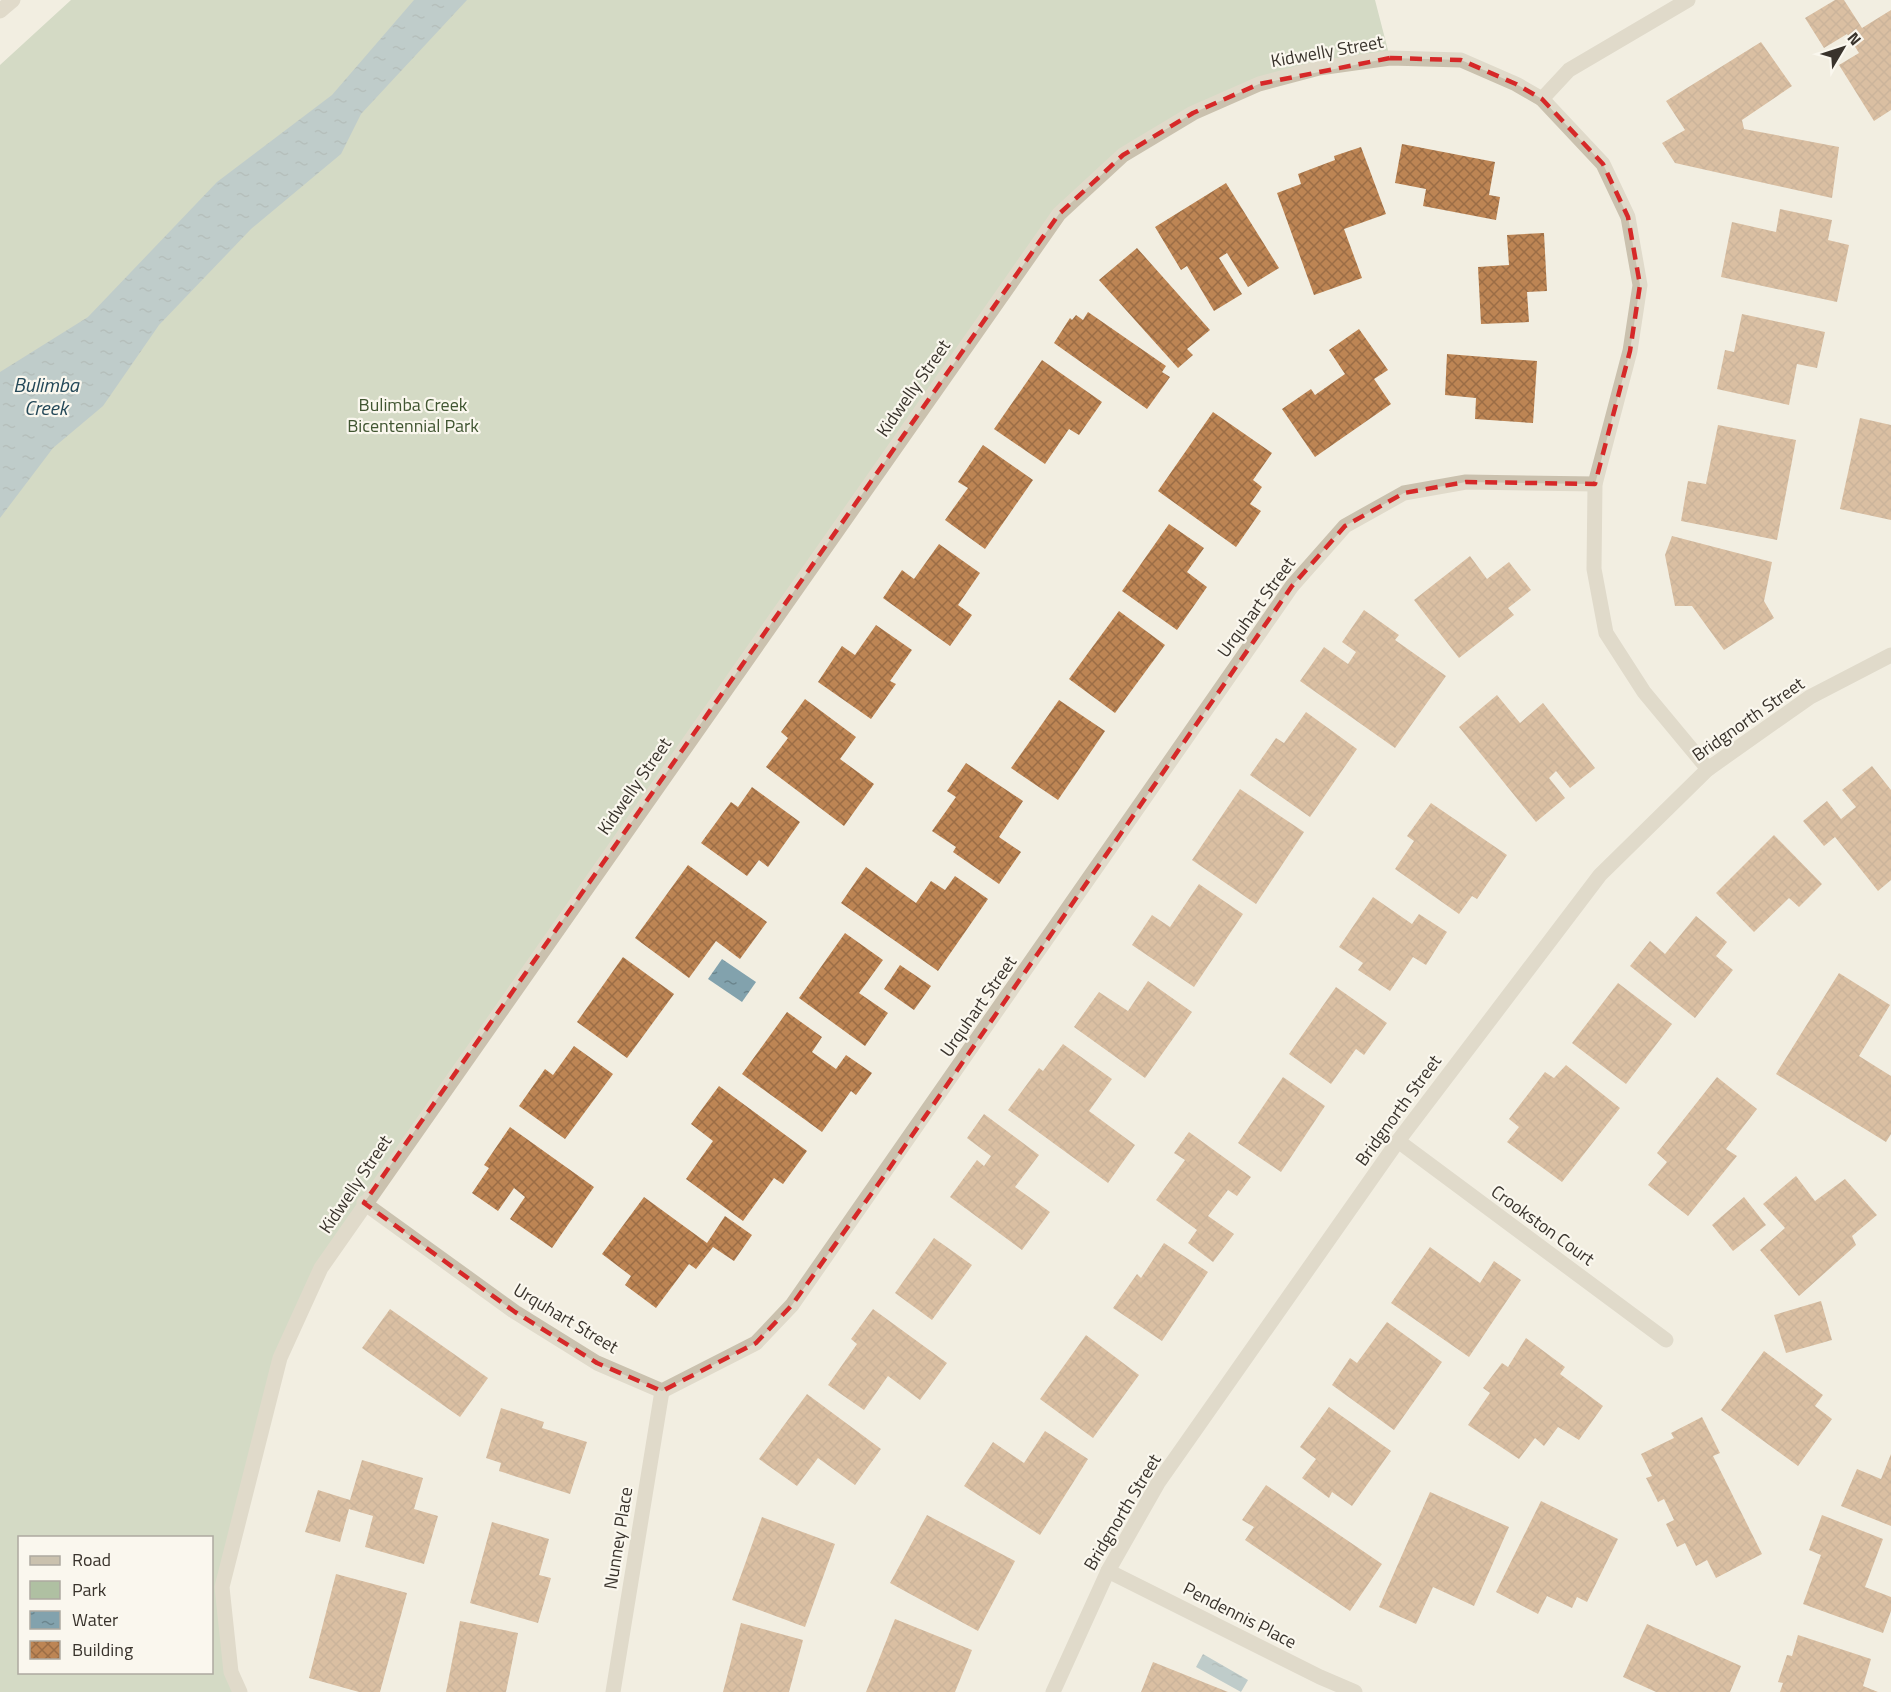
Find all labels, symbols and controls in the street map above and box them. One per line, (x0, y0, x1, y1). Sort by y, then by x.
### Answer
north arrow (1813, 18, 1873, 78)
text: N (1842, 27, 1867, 50)
street label: Kidwelly Street (1269, 28, 1386, 74)
street label: Kidwelly Street (869, 333, 957, 442)
water label: Bulimba Creek (13, 369, 80, 423)
park label: Bulimba Creek Bicentennial Park (347, 391, 479, 439)
street label: Urquhart Street (1210, 551, 1302, 663)
street label: Bridgnorth Street (1686, 670, 1810, 768)
street label: Kidwelly Street (590, 731, 678, 840)
street label: Urquhart Street (933, 949, 1023, 1062)
street label: Bridgnorth Street (1348, 1048, 1448, 1171)
street label: Kidwelly Street (312, 1129, 398, 1239)
street label: Crookston Court (1486, 1178, 1601, 1272)
street label: Urquhart Street (508, 1276, 624, 1360)
street label: Bridgnorth Street (1076, 1448, 1168, 1575)
street label: Nunney Place (597, 1485, 639, 1591)
legend (18, 1536, 213, 1674)
text: Road (72, 1546, 111, 1573)
street label: Pendennis Place (1179, 1575, 1301, 1655)
text: Park (72, 1576, 107, 1603)
text: Water (72, 1606, 118, 1633)
text: Building (72, 1636, 133, 1663)

